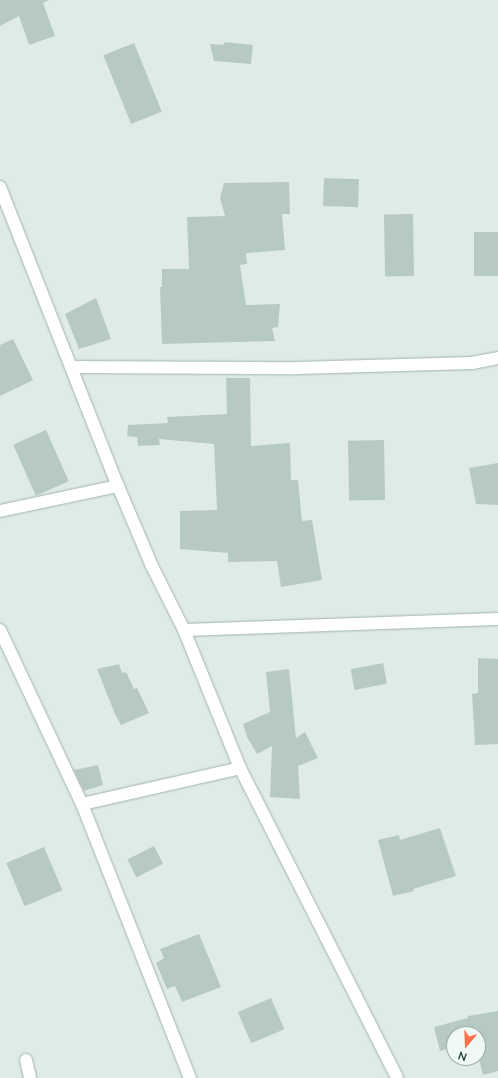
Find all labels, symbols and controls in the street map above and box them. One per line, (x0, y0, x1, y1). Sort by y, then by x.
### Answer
north arrow (446, 1026, 486, 1066)
text: N (456, 1049, 468, 1064)

